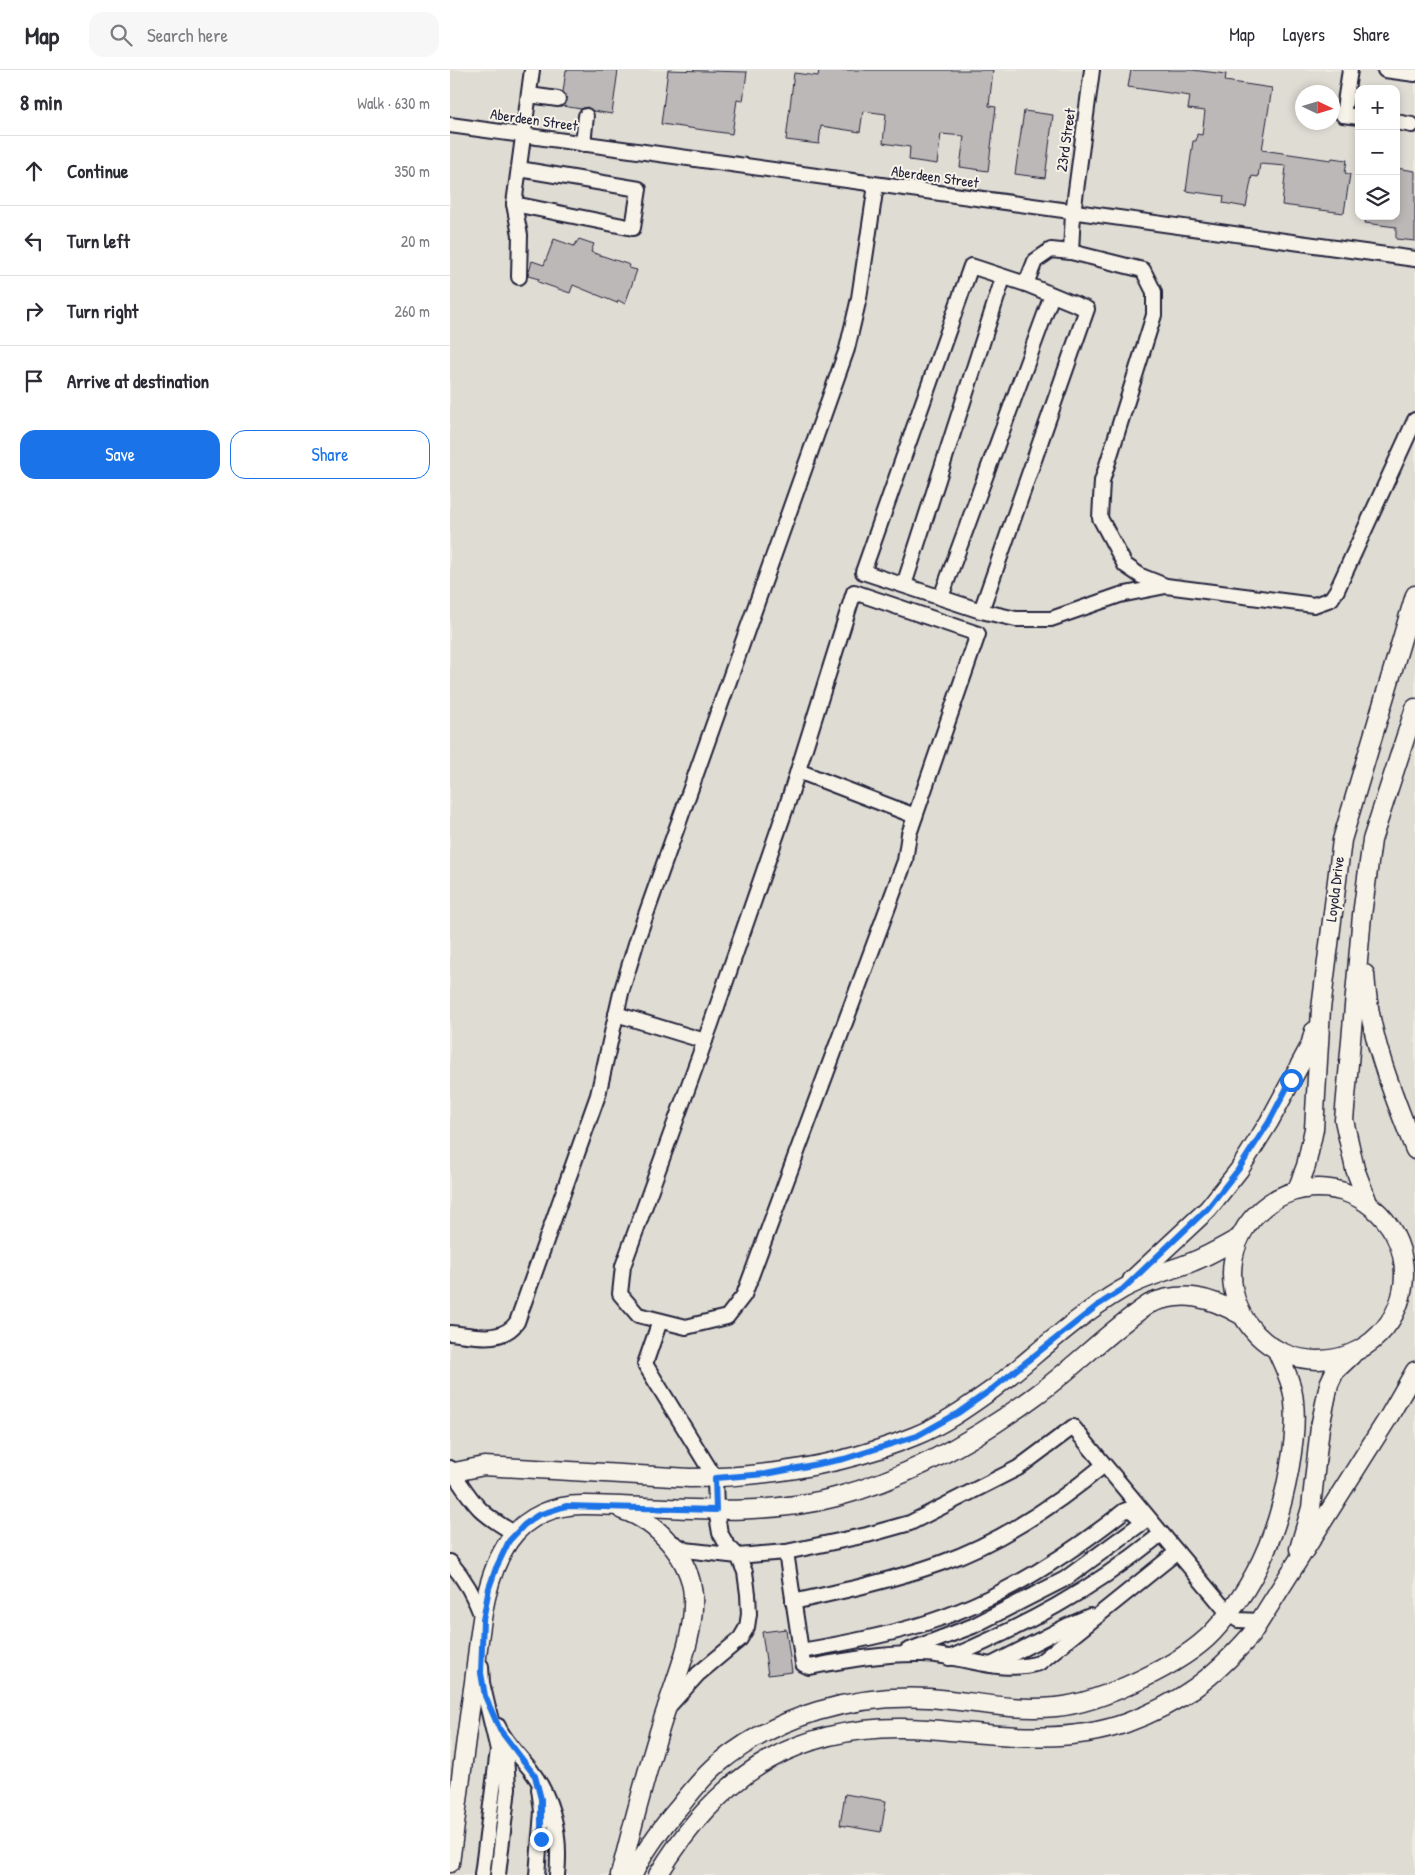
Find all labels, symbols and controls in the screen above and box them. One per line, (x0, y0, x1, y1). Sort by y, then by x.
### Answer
search box (89, 12, 439, 57)
text: Map (25, 19, 59, 51)
icon: search (107, 21, 135, 49)
text: Search here (147, 22, 228, 48)
text: Map (1229, 22, 1255, 47)
text: Layers (1283, 22, 1325, 47)
text: Share (1353, 22, 1390, 47)
north arrow (1295, 85, 1340, 130)
map controls (1355, 85, 1400, 220)
button: + (1355, 85, 1400, 130)
text: 8 min (20, 88, 62, 117)
text: Walk · 630 m (357, 92, 430, 114)
street label: Aberdeen Street (489, 103, 580, 136)
street label: 23rd Street (1051, 106, 1080, 173)
button: − (1355, 130, 1400, 175)
icon: ahead (20, 157, 48, 185)
text: Continue (67, 158, 128, 184)
text: 350 m (394, 160, 430, 182)
street label: Aberdeen Street (890, 160, 981, 193)
button: layers (1355, 175, 1400, 220)
icon: left (20, 227, 48, 255)
text: Turn left (67, 228, 130, 254)
text: 20 m (401, 230, 430, 252)
icon: right (20, 297, 48, 325)
text: Turn right (67, 298, 138, 324)
text: 260 m (394, 300, 430, 322)
icon: arrive (20, 367, 48, 395)
text: Arrive at destination (67, 368, 209, 394)
button: Save (20, 430, 220, 479)
button: Share (230, 430, 430, 479)
street label: Loyola Drive (1320, 855, 1349, 923)
route start (1280, 1069, 1303, 1092)
route end (530, 1828, 553, 1851)

